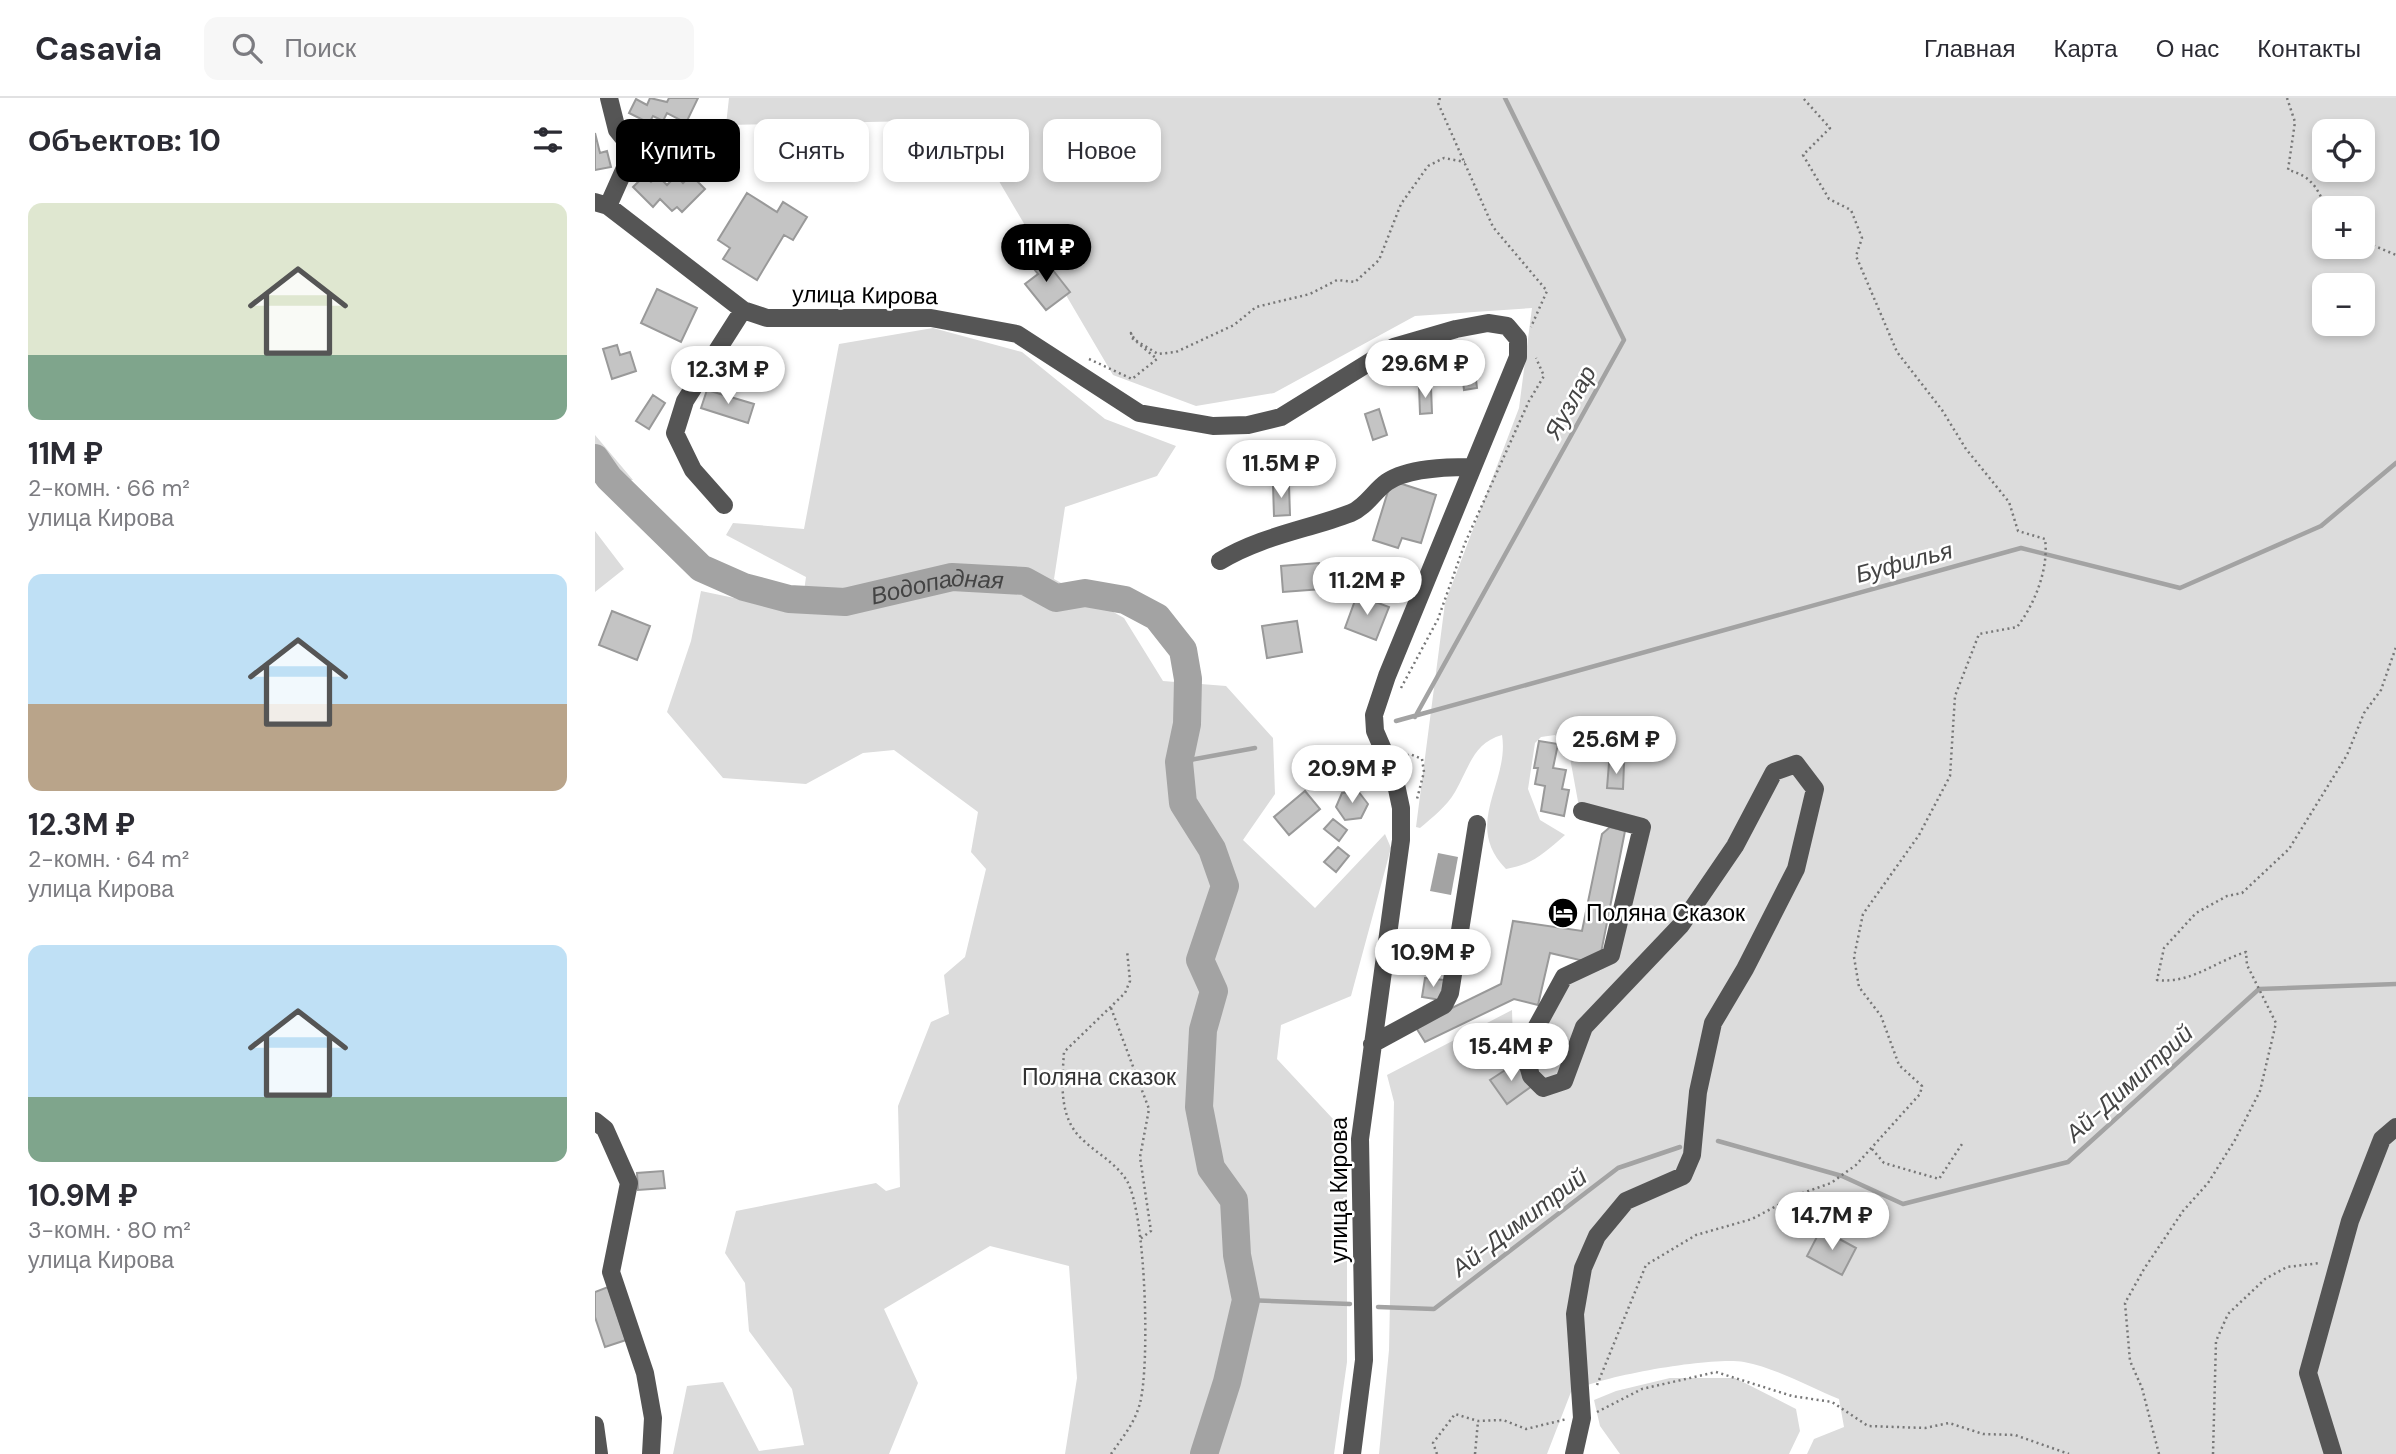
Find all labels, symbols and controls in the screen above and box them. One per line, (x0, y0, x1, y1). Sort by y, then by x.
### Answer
search box (204, 17, 694, 80)
text: Casavia (35, 27, 162, 70)
icon: search (228, 29, 266, 67)
text: Поиск (284, 31, 356, 65)
text: Главная (1924, 33, 2015, 64)
text: Карта (2053, 33, 2118, 64)
text: О нас (2156, 33, 2219, 64)
text: Контакты (2257, 33, 2361, 64)
chip: Купить (616, 119, 740, 182)
chip: Снять (754, 119, 869, 182)
chip: Фильтры (883, 119, 1029, 182)
chip: Новое (1043, 119, 1161, 182)
map controls (2312, 119, 2375, 336)
button: locate (2312, 119, 2375, 182)
text: Объектов: 10 (28, 121, 221, 160)
icon: filters (529, 121, 567, 159)
button: + (2312, 196, 2375, 259)
pin: 11M ₽ (997, 225, 1095, 284)
text: 11M ₽ (1017, 232, 1075, 262)
icon: home (235, 248, 361, 374)
button: − (2312, 273, 2375, 336)
street label: улица Кирова (792, 279, 938, 311)
pin: 29.6M ₽ (1360, 341, 1490, 400)
pin: 12.3M ₽ (663, 346, 793, 406)
text: 29.6M ₽ (1381, 348, 1469, 378)
text: 12.3M ₽ (687, 354, 769, 384)
water label: Яузлар (1536, 360, 1603, 446)
text: 11M ₽ (28, 434, 103, 473)
pin: 11.5M ₽ (1216, 440, 1346, 500)
text: 11.5M ₽ (1242, 448, 1320, 478)
text: 2-комн. · 66 m² (28, 473, 190, 503)
text: улица Кирова (28, 503, 174, 533)
water label: Буфилья (1852, 534, 1956, 590)
pin: 11.2M ₽ (1302, 558, 1432, 617)
water label: Водопадная (867, 561, 1005, 611)
text: 11.2M ₽ (1329, 565, 1405, 595)
icon: home (235, 619, 361, 745)
pin: 25.6M ₽ (1551, 716, 1681, 776)
text: 25.6M ₽ (1572, 724, 1660, 754)
pin: 20.9M ₽ (1287, 746, 1417, 805)
text: 20.9M ₽ (1308, 753, 1396, 783)
text: 12.3M ₽ (28, 805, 135, 844)
text: 2-комн. · 64 m² (28, 844, 189, 874)
text: улица Кирова (28, 874, 174, 904)
hotel icon: Поляна Сказок (1546, 896, 1580, 930)
place label: Поляна Сказок (1586, 898, 1746, 928)
pin: 10.9M ₽ (1368, 930, 1498, 989)
text: 10.9M ₽ (1391, 937, 1475, 967)
icon: home (235, 990, 361, 1116)
water label: Ай-Димитрий (2057, 1017, 2199, 1150)
pin: 15.4M ₽ (1446, 1024, 1576, 1083)
text: 15.4M ₽ (1469, 1031, 1553, 1061)
park label: Поляна сказок (1022, 1062, 1177, 1092)
street label: улица Кирова (1324, 1117, 1354, 1263)
water label: Ай-Димитрий (1444, 1161, 1593, 1284)
text: 10.9M ₽ (28, 1176, 138, 1215)
pin: 14.7M ₽ (1767, 1192, 1897, 1252)
text: 14.7M ₽ (1791, 1200, 1873, 1230)
text: 3-комн. · 80 m² (28, 1215, 191, 1245)
text: улица Кирова (28, 1245, 174, 1275)

